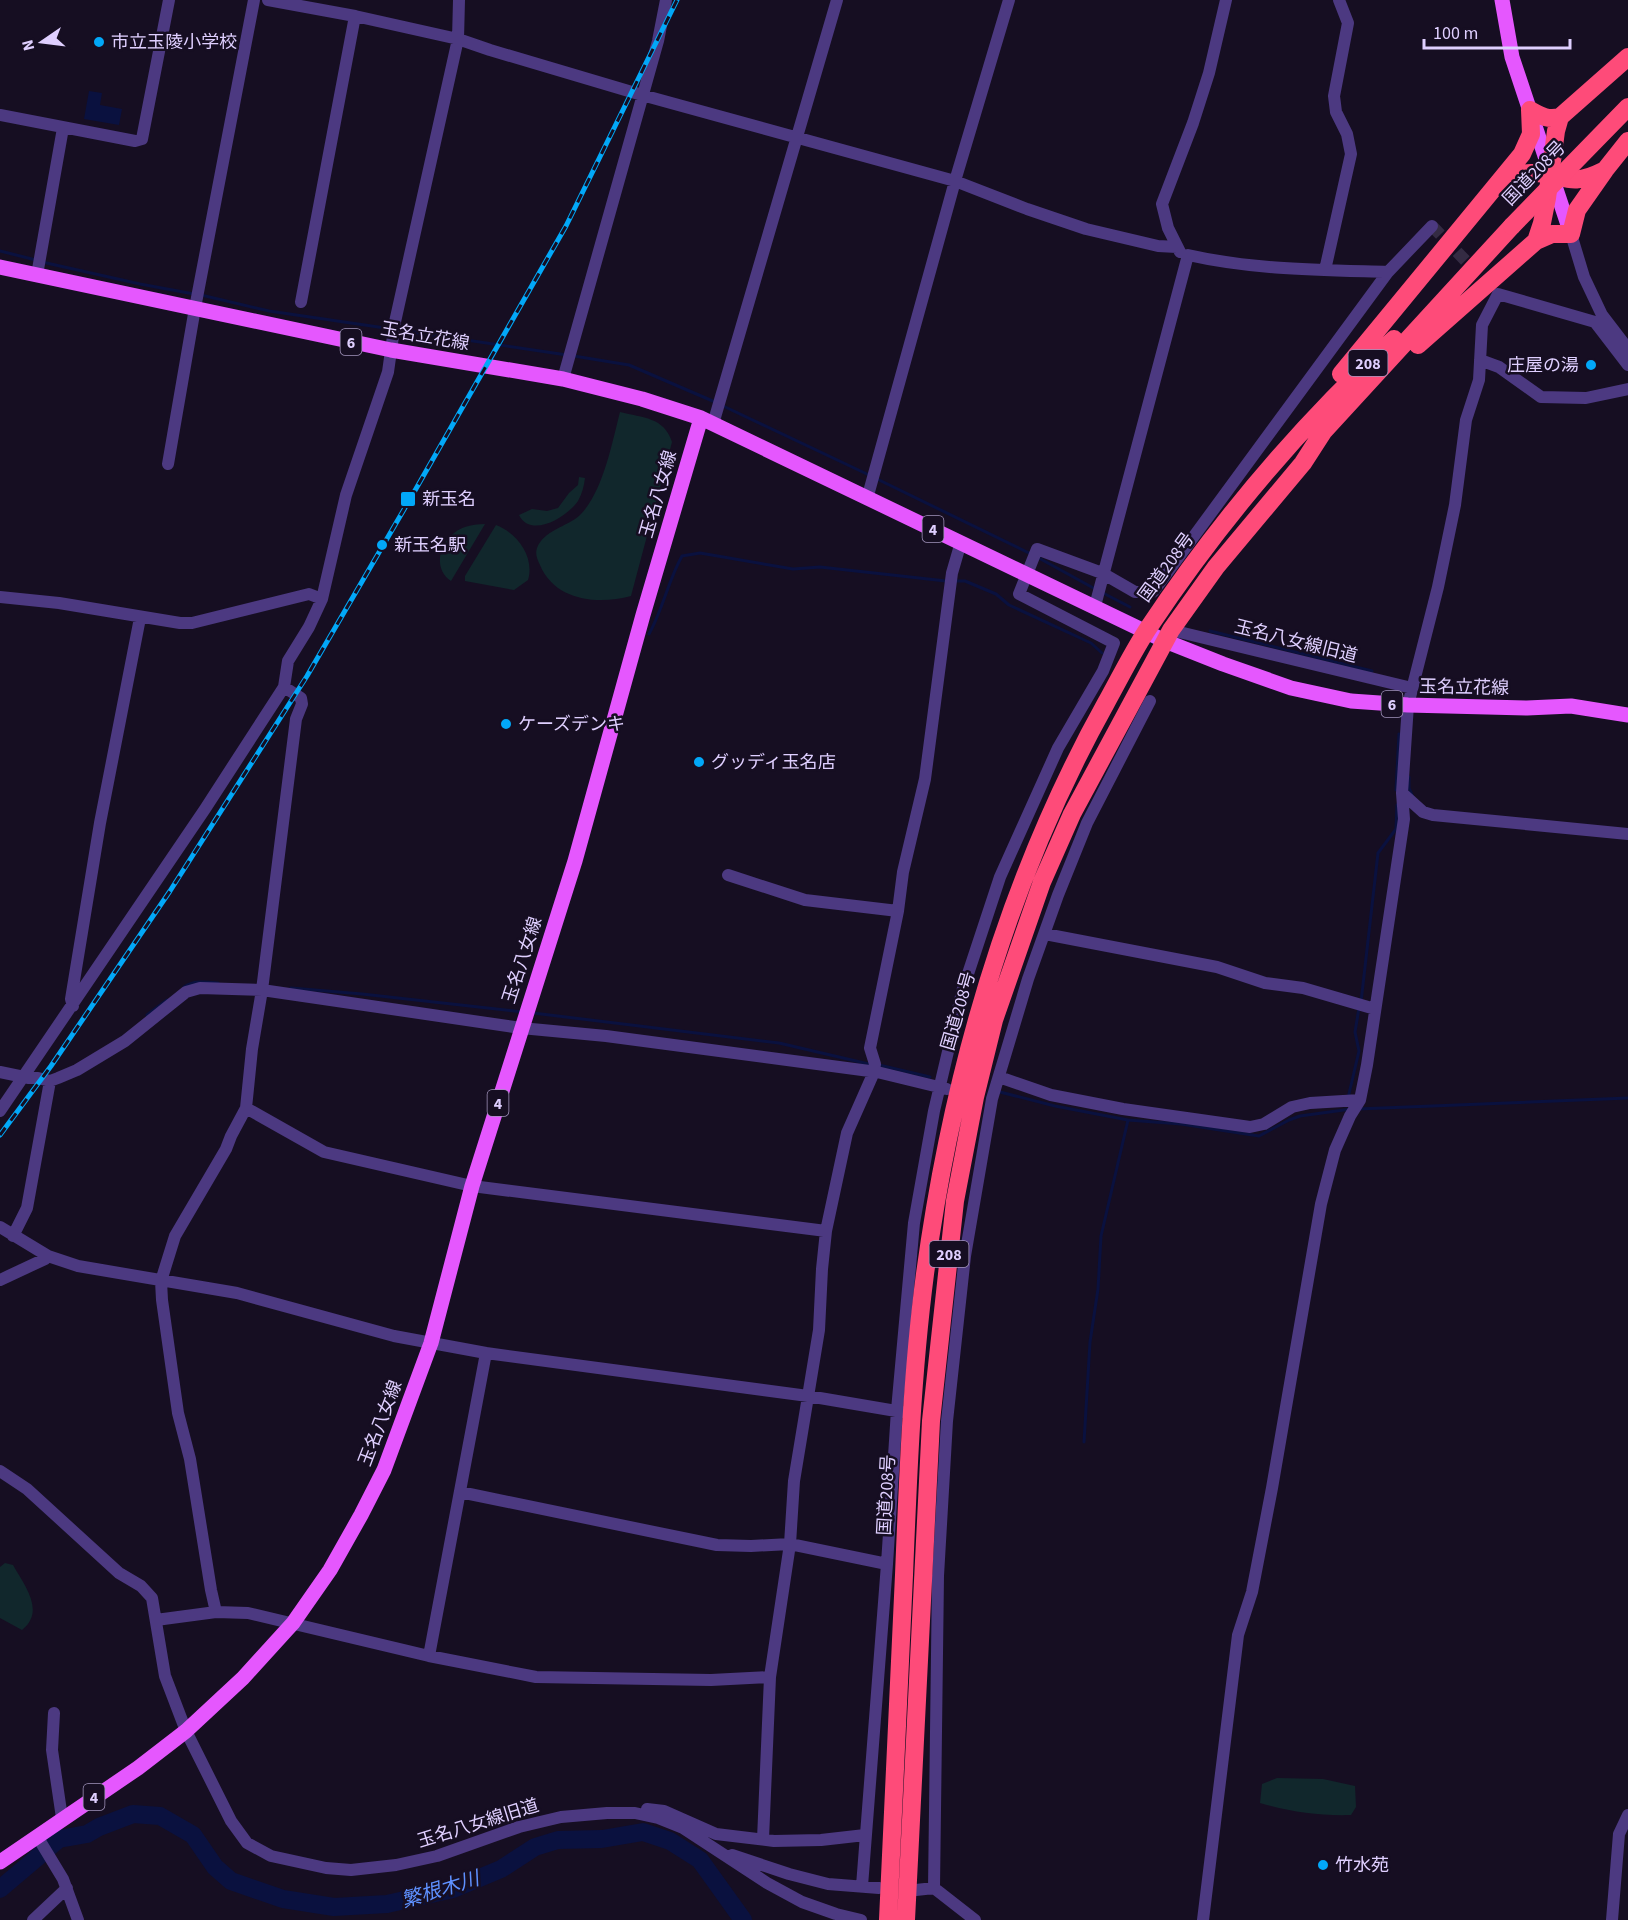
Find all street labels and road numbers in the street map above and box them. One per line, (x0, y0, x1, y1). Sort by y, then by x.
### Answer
street label: 国道208号 (1497, 136, 1571, 211)
street label: 玉名立花線 (378, 316, 471, 357)
road number: 6 (340, 329, 362, 355)
road number: 208 (1348, 350, 1388, 376)
street label: 玉名八女線 (634, 447, 683, 541)
road number: 4 (922, 516, 944, 542)
street label: 国道208号 (1133, 527, 1200, 607)
street label: 玉名八女線旧道 (1232, 614, 1360, 669)
street label: 玉名立花線 (1419, 674, 1509, 701)
road number: 6 (1382, 691, 1402, 717)
street label: 玉名八女線 (497, 913, 548, 1007)
street label: 国道208号 (935, 969, 982, 1053)
road number: 4 (488, 1090, 508, 1116)
road number: 208 (930, 1241, 968, 1267)
street label: 玉名八女線 (353, 1377, 408, 1470)
street label: 国道208号 (872, 1454, 901, 1536)
road number: 4 (84, 1784, 104, 1810)
street label: 玉名八女線旧道 (414, 1793, 542, 1854)

